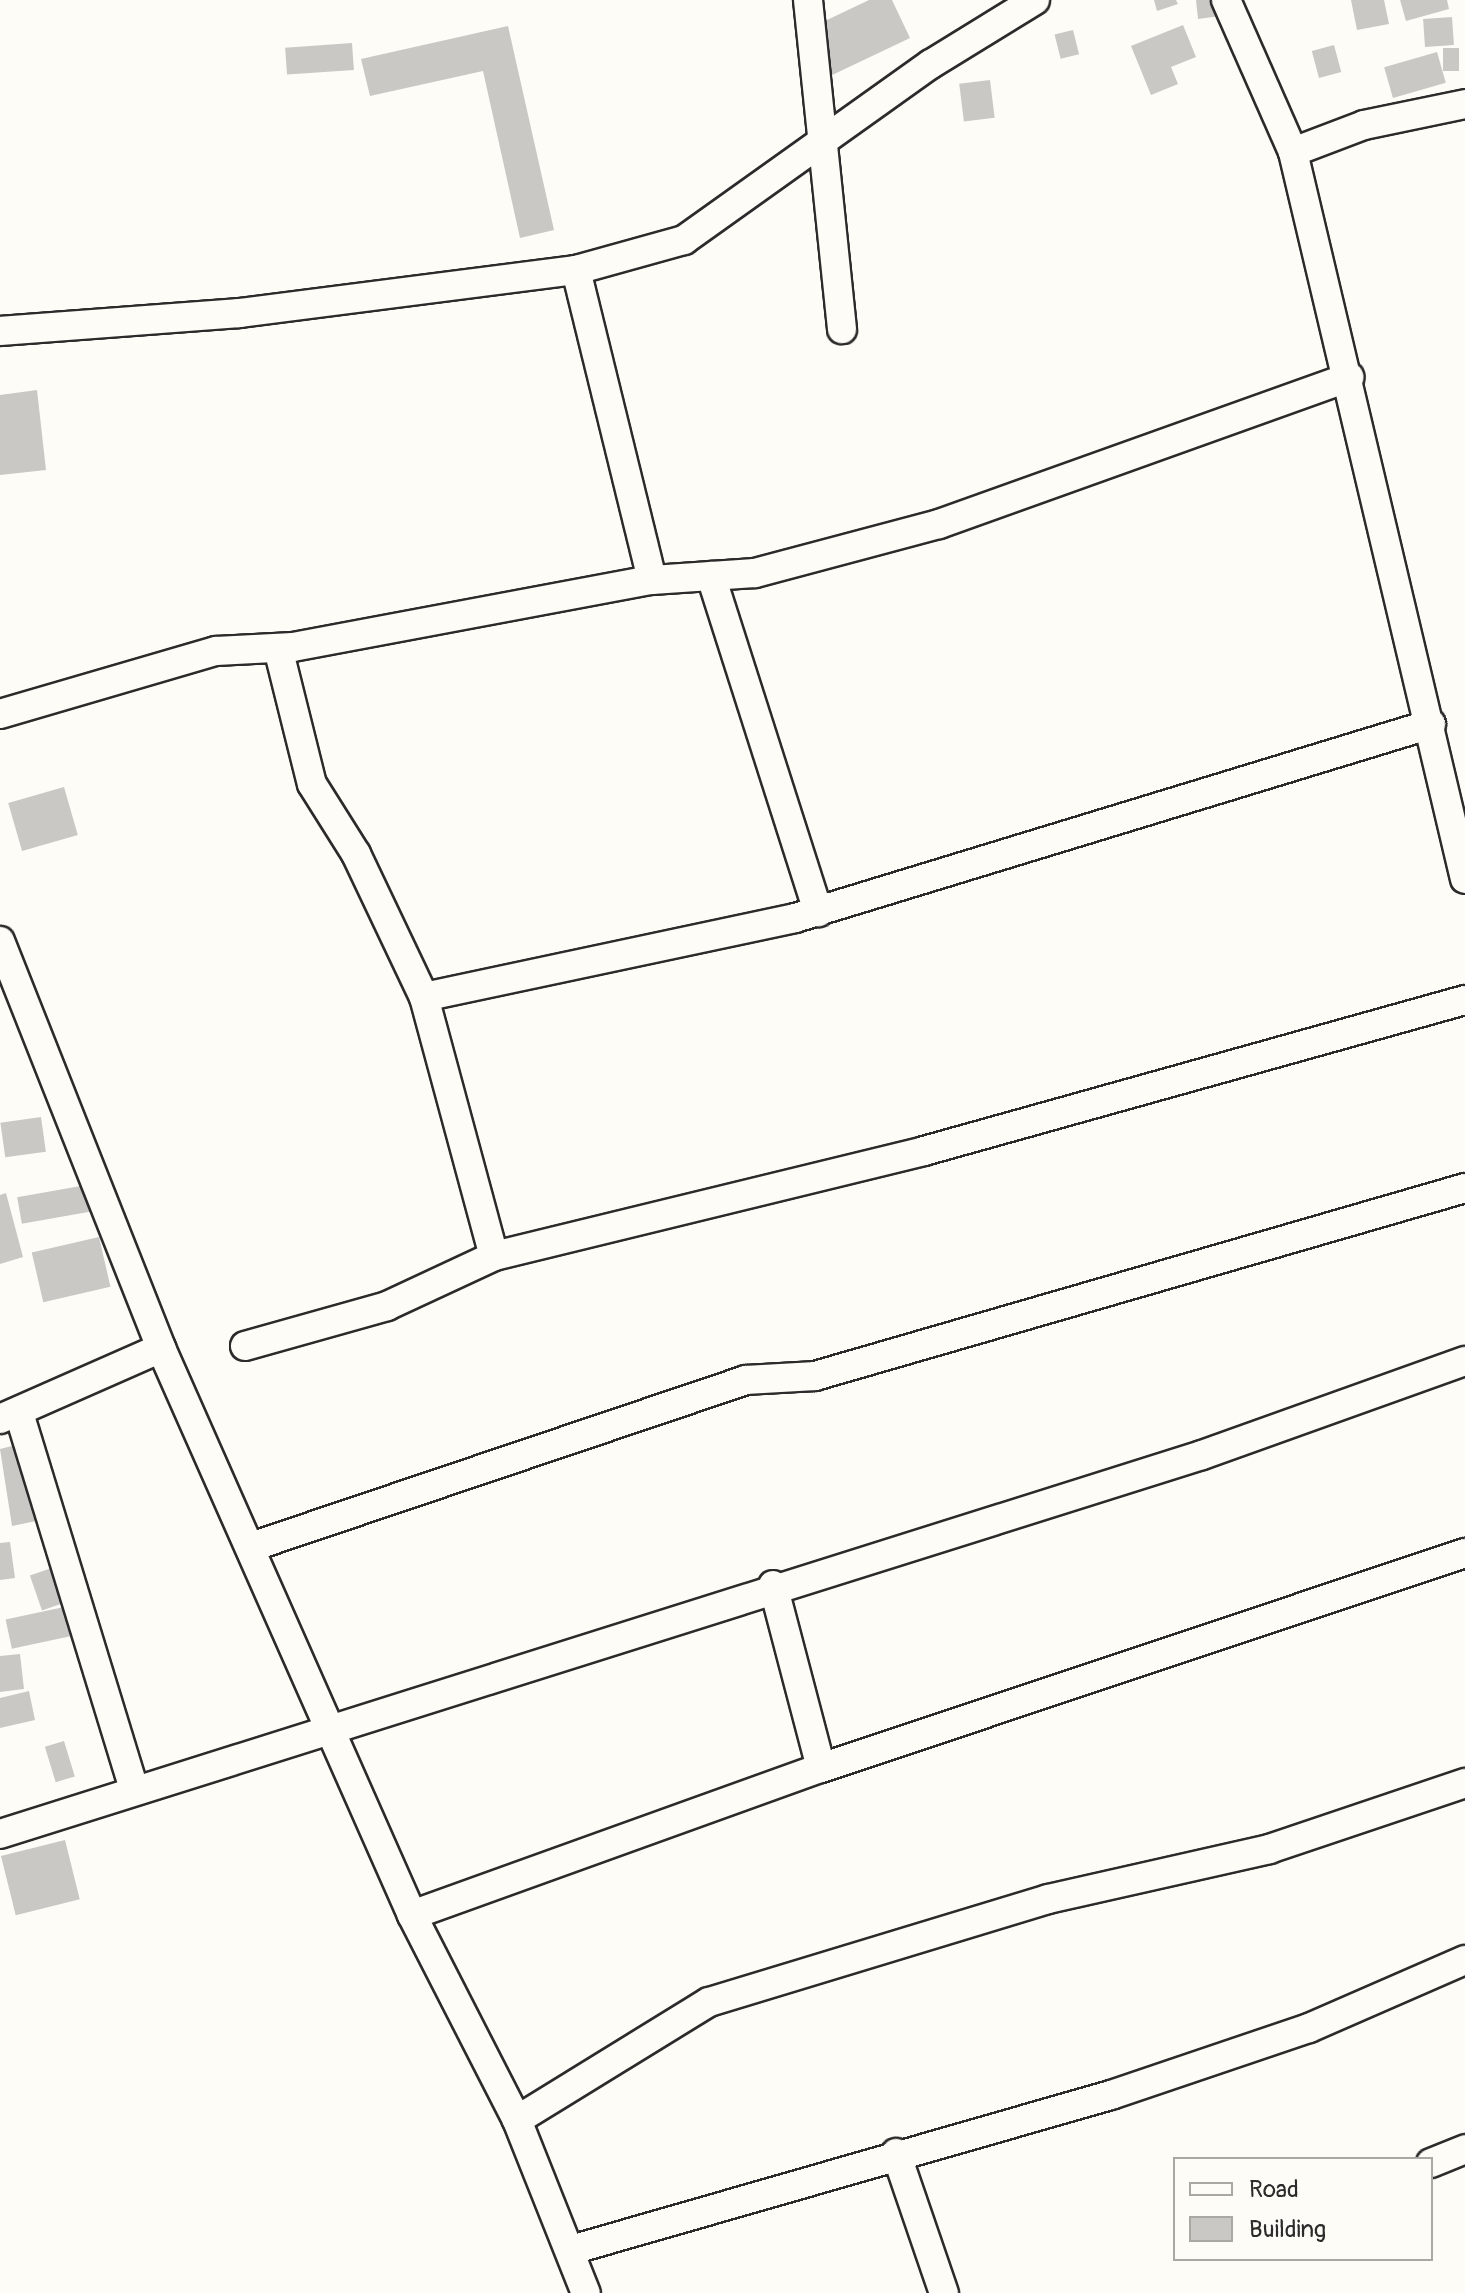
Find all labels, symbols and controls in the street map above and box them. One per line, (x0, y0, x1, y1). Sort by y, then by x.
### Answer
legend (1173, 2157, 1433, 2261)
text: Road (1249, 2175, 1299, 2204)
text: Building (1249, 2215, 1326, 2244)

